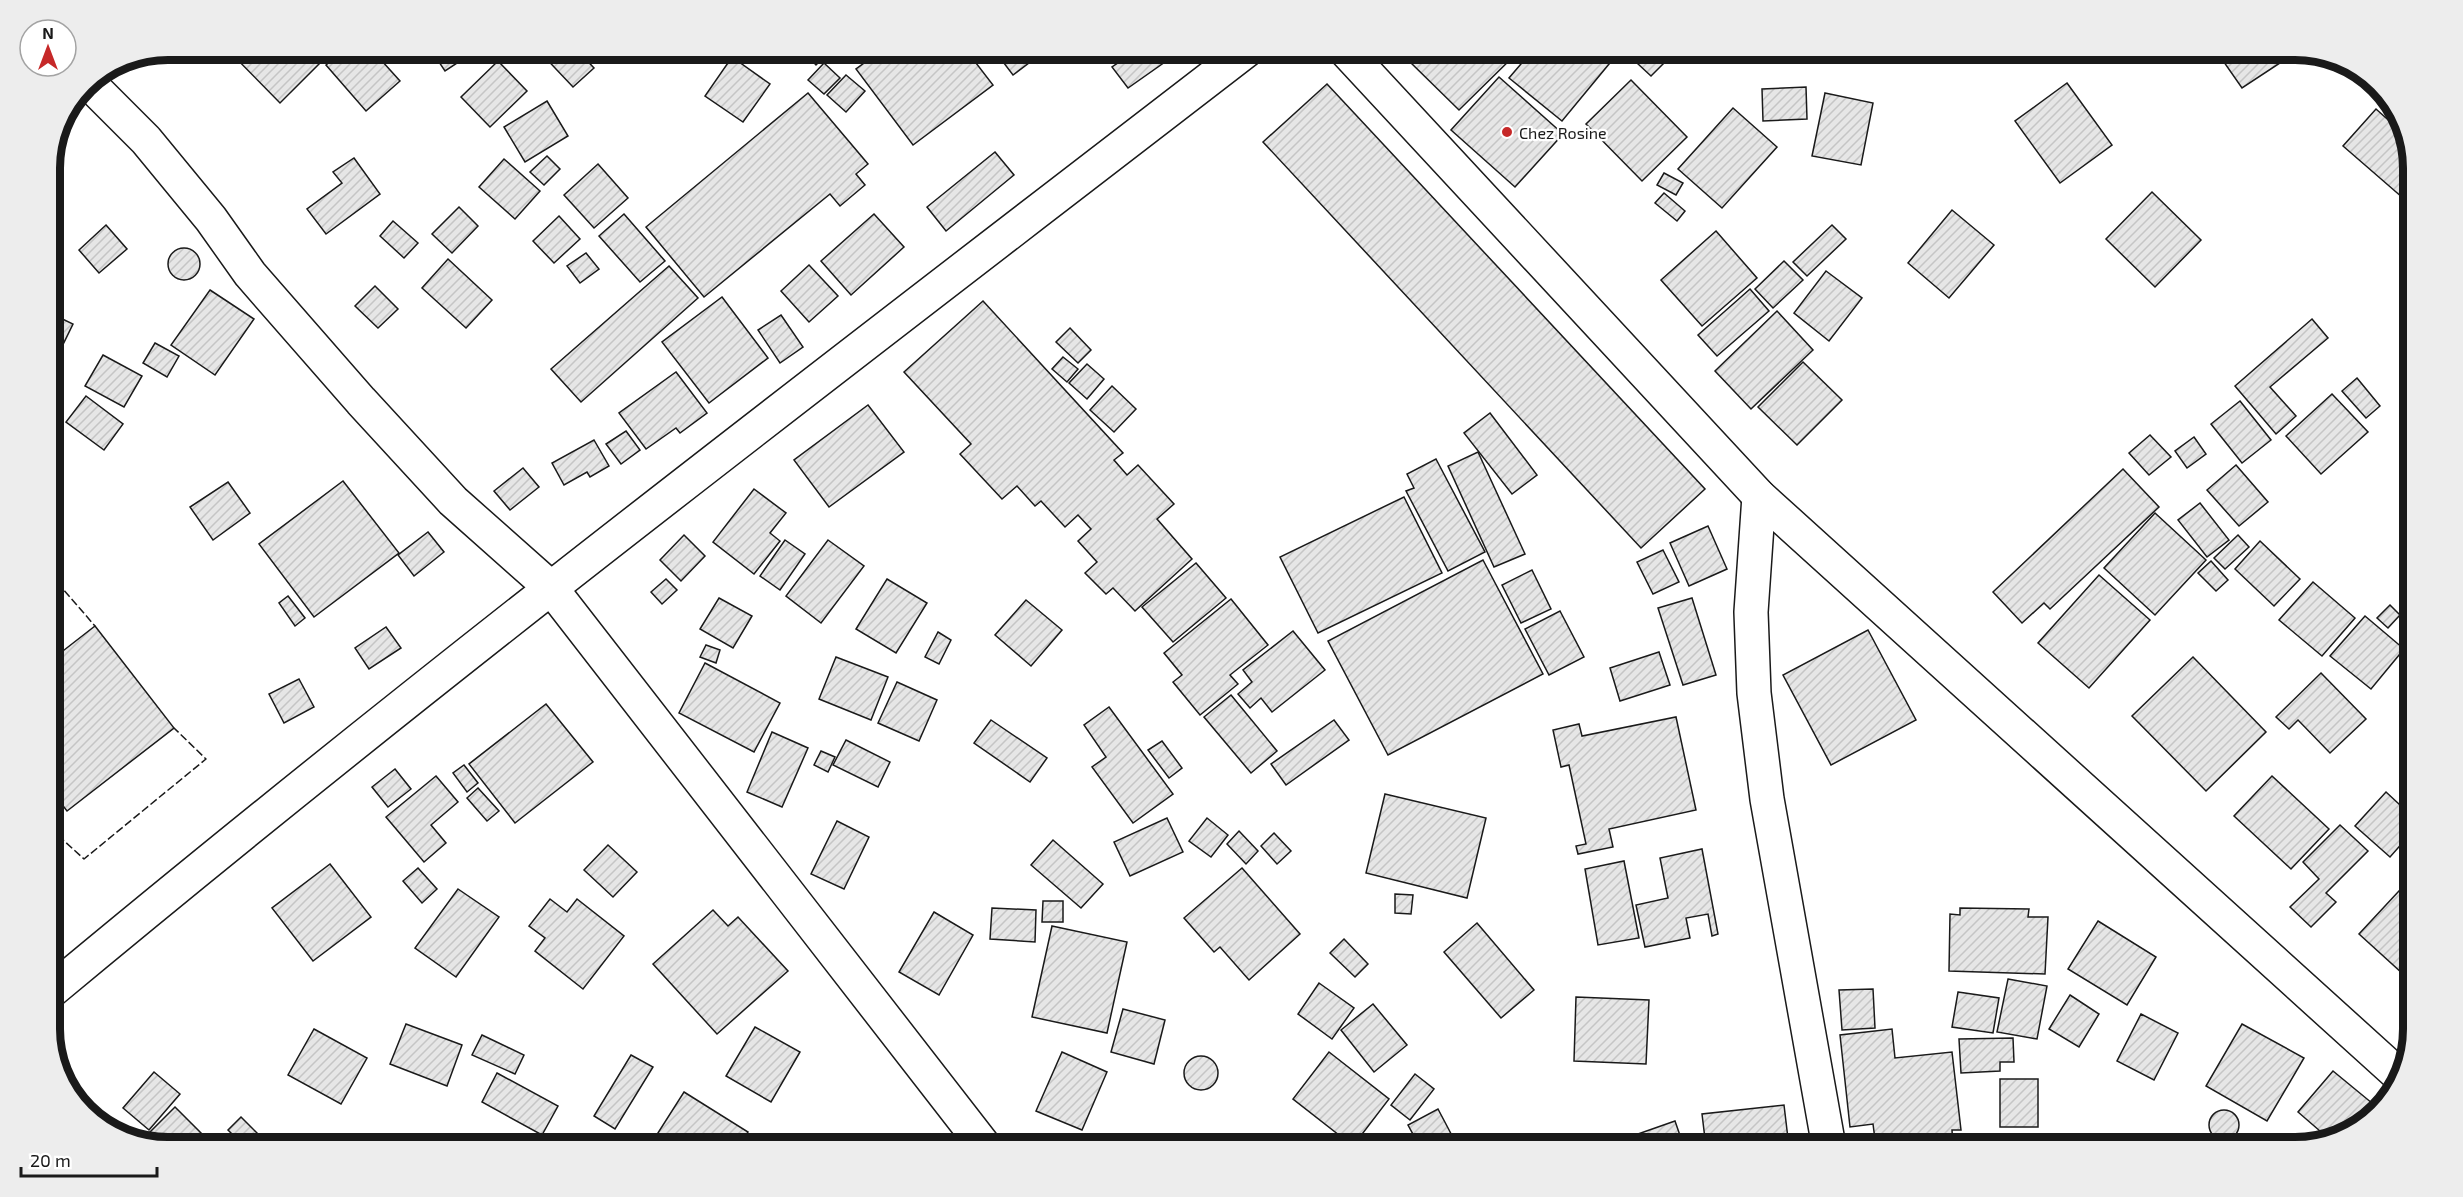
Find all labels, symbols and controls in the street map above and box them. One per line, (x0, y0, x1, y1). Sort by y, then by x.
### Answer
north arrow (18, 18, 78, 78)
text: N (42, 23, 54, 42)
place label: Chez Rosine (1519, 123, 1607, 142)
marker: Chez Rosine (1500, 125, 1514, 139)
scale bar (21, 1140, 158, 1178)
text: 20 m (30, 1149, 71, 1171)

